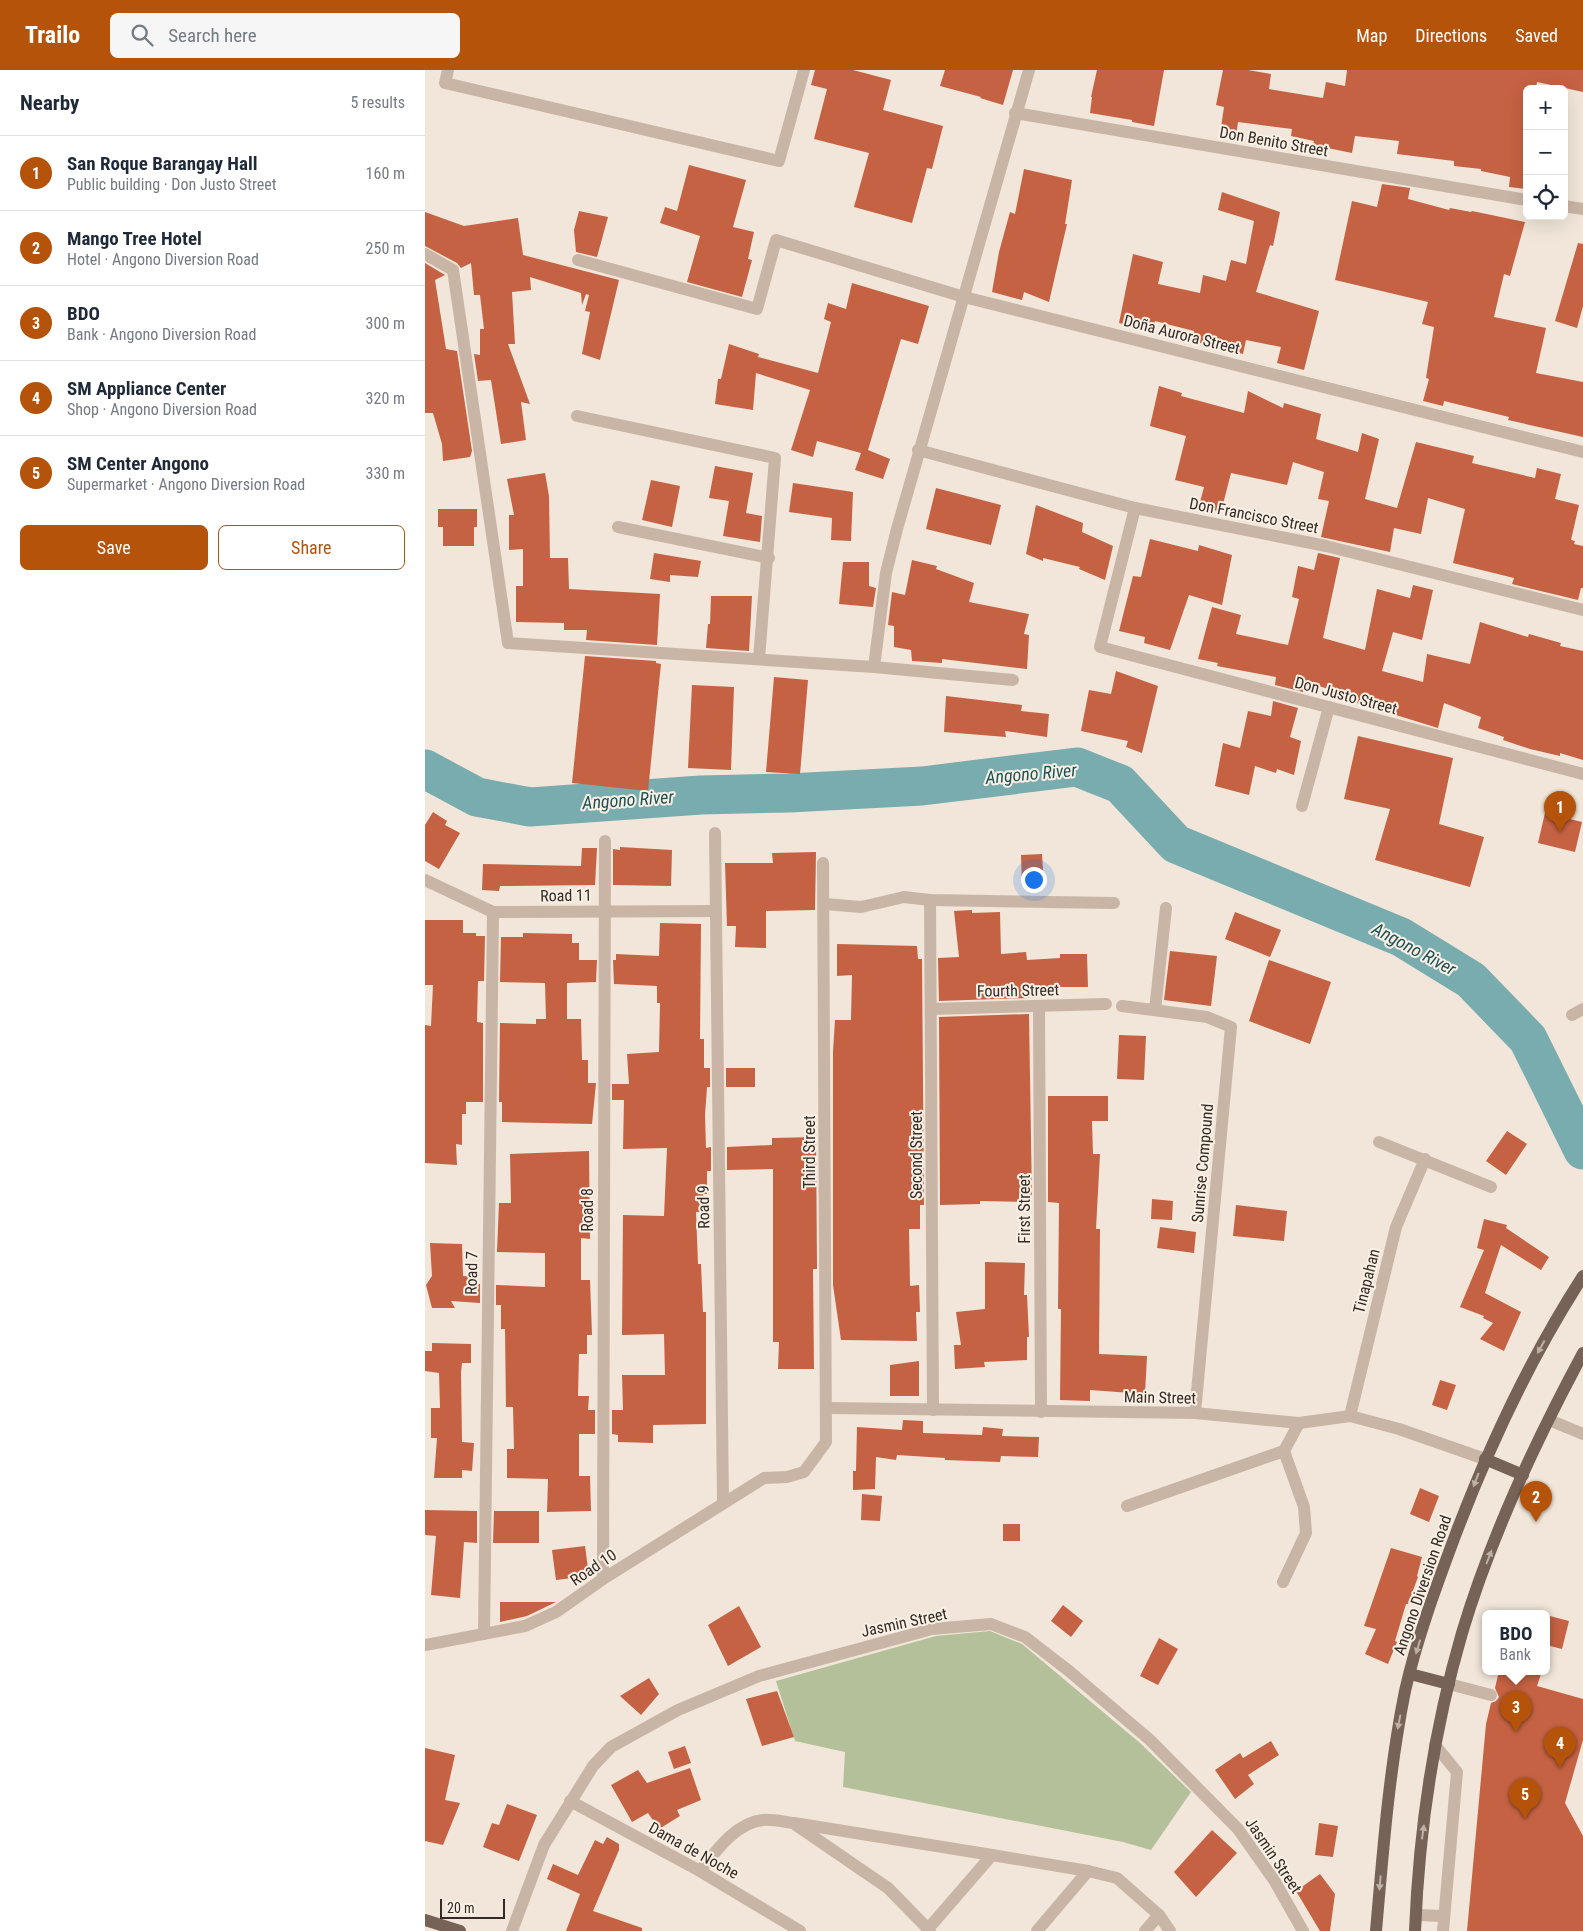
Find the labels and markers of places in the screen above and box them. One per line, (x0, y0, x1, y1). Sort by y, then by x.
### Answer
pin: 1 (1544, 791, 1576, 832)
pin: 2 (1520, 1481, 1552, 1522)
pin: 3 (1500, 1691, 1532, 1732)
pin: 4 (1544, 1727, 1576, 1768)
pin: 5 (1509, 1778, 1541, 1819)

